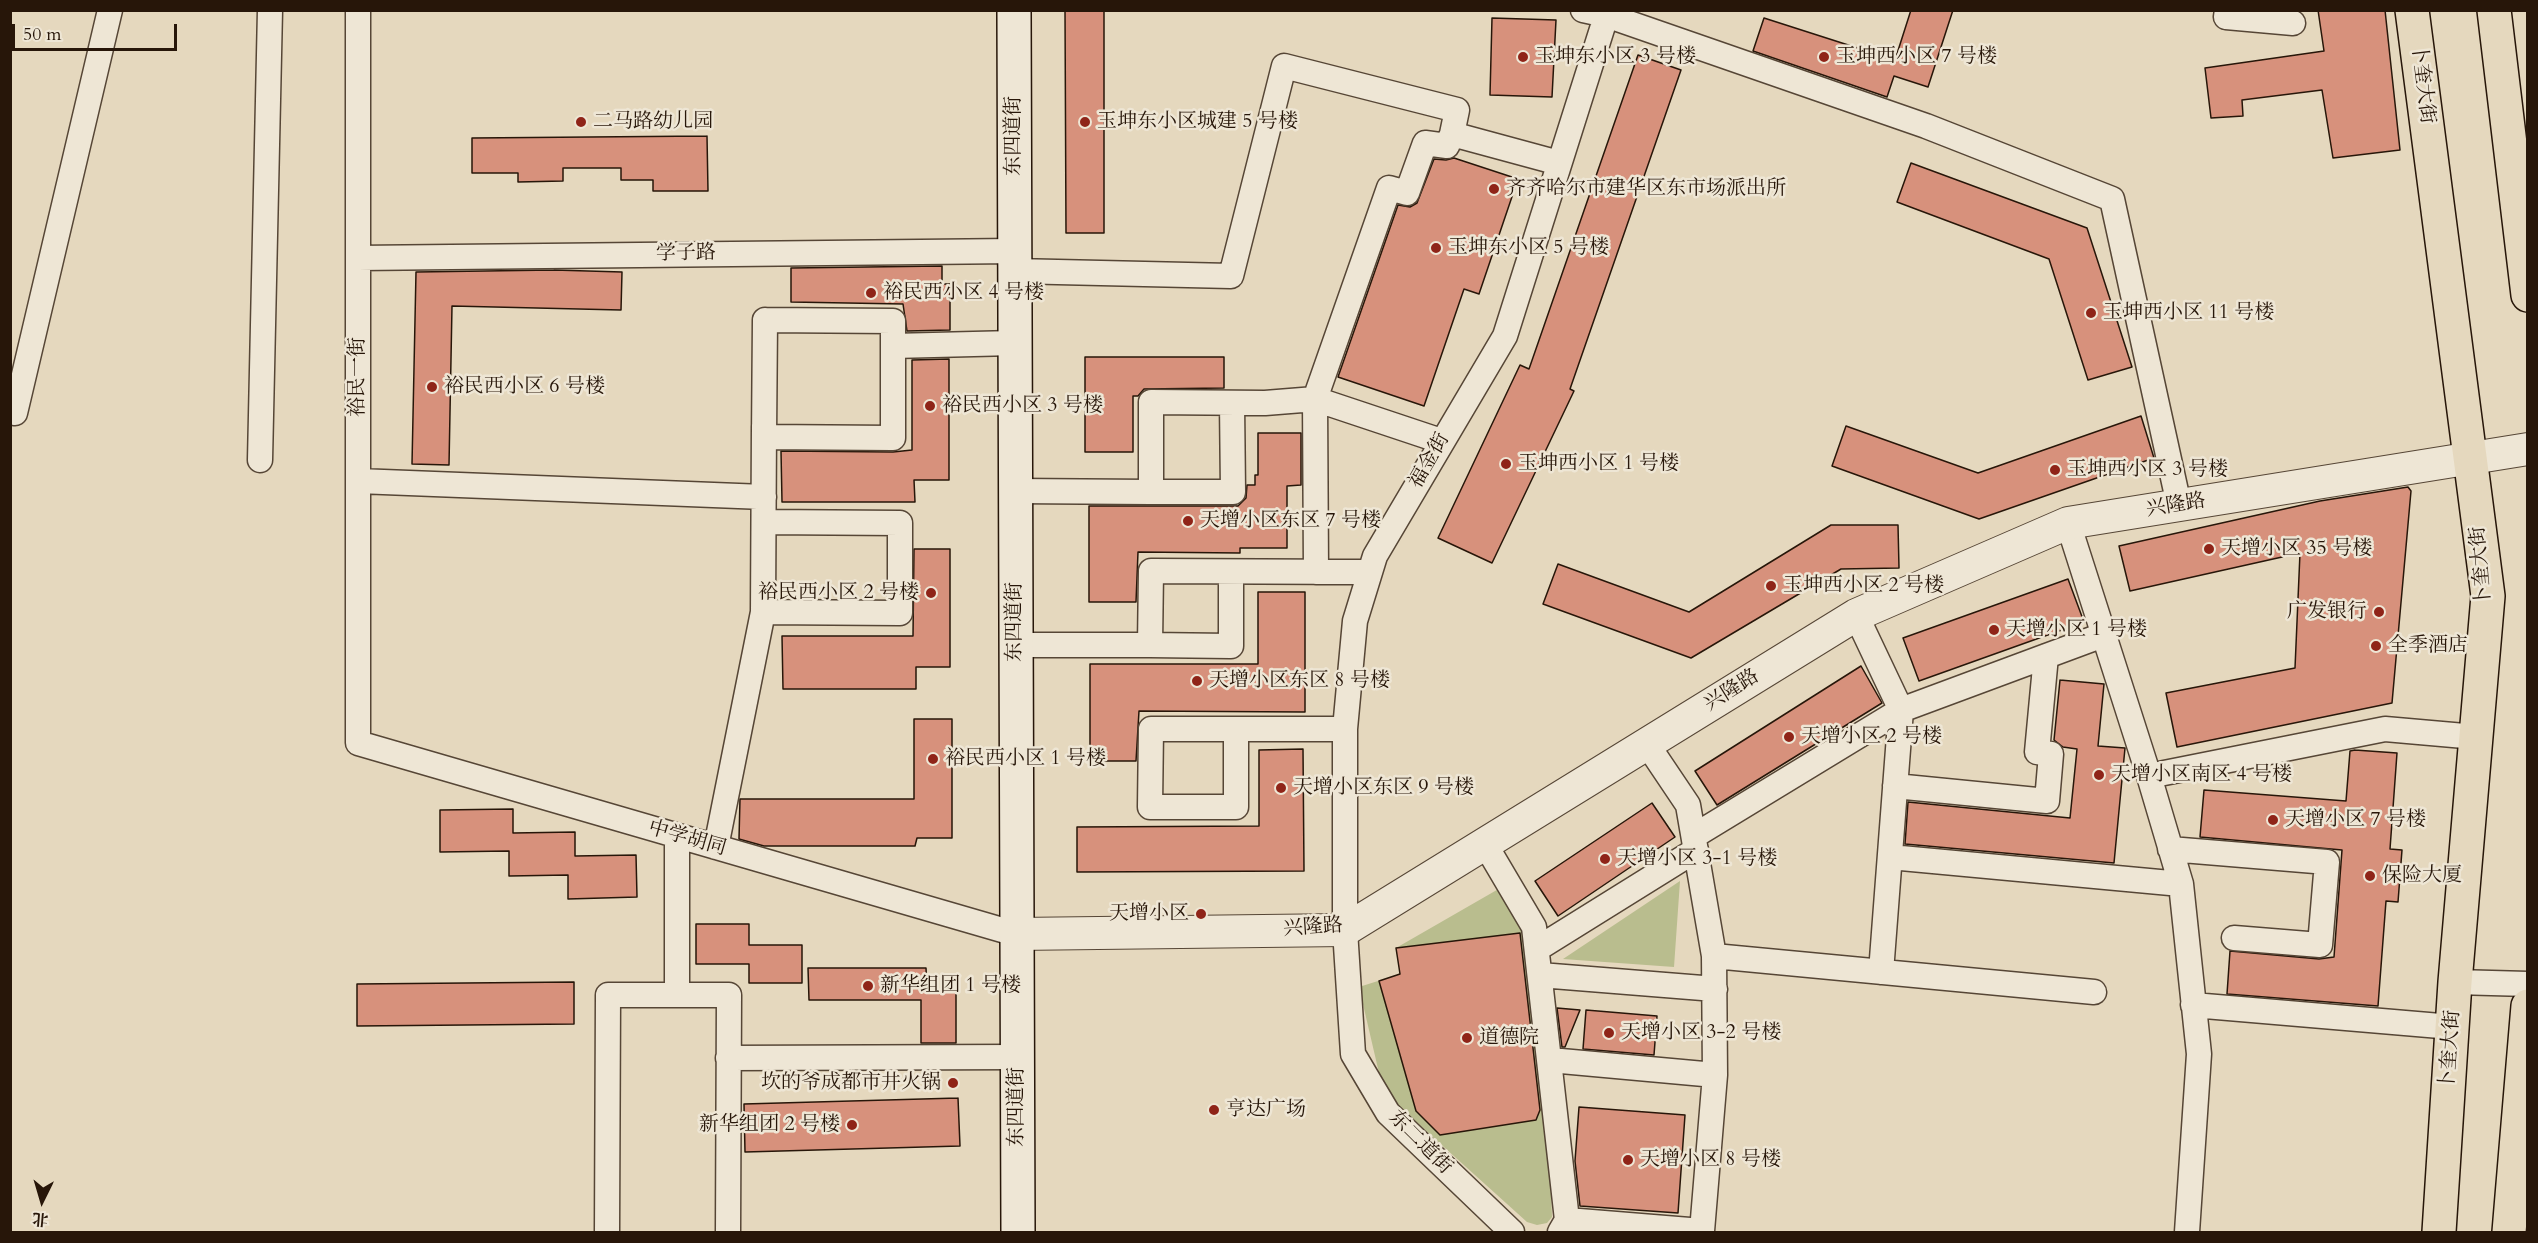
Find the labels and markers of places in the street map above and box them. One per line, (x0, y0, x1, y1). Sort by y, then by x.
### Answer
place label: 玉坤东小区 3 号楼 (1535, 45, 1696, 69)
place label: 玉坤西小区 7 号楼 (1836, 45, 1997, 69)
marker: 玉坤东小区 3 号楼 (1516, 50, 1530, 64)
marker: 玉坤西小区 7 号楼 (1817, 50, 1831, 64)
place label: 二马路幼儿园 (593, 110, 713, 134)
place label: 玉坤东小区城建 5 号楼 (1097, 110, 1298, 134)
marker: 二马路幼儿园 (574, 115, 588, 129)
marker: 玉坤东小区城建 5 号楼 (1078, 115, 1092, 129)
place label: 齐齐哈尔市建华区东市场派出所 (1506, 177, 1786, 201)
marker: 齐齐哈尔市建华区东市场派出所 (1487, 182, 1501, 196)
place label: 玉坤东小区 5 号楼 (1448, 236, 1609, 260)
marker: 玉坤东小区 5 号楼 (1429, 241, 1443, 255)
place label: 裕民西小区 4 号楼 (883, 281, 1044, 305)
marker: 裕民西小区 4 号楼 (864, 286, 878, 300)
place label: 玉坤西小区 11 号楼 (2103, 301, 2274, 325)
marker: 玉坤西小区 11 号楼 (2084, 306, 2098, 320)
place label: 裕民西小区 6 号楼 (444, 375, 605, 399)
marker: 裕民西小区 6 号楼 (425, 380, 439, 394)
place label: 裕民西小区 3 号楼 (942, 394, 1103, 418)
marker: 裕民西小区 3 号楼 (923, 399, 937, 413)
place label: 玉坤西小区 1 号楼 (1518, 452, 1679, 476)
marker: 玉坤西小区 1 号楼 (1499, 457, 1513, 471)
place label: 玉坤西小区 3 号楼 (2067, 458, 2228, 482)
marker: 玉坤西小区 3 号楼 (2048, 463, 2062, 477)
place label: 天增小区东区 7 号楼 (1200, 509, 1381, 533)
marker: 天增小区东区 7 号楼 (1181, 514, 1195, 528)
place label: 天增小区 35 号楼 (2221, 537, 2372, 561)
marker: 天增小区 35 号楼 (2202, 542, 2216, 556)
place label: 玉坤西小区 2 号楼 (1783, 574, 1944, 598)
marker: 玉坤西小区 2 号楼 (1764, 579, 1778, 593)
place label: 裕民西小区 2 号楼 (758, 581, 919, 605)
marker: 裕民西小区 2 号楼 (924, 586, 938, 600)
place label: 广发银行 (2287, 600, 2367, 624)
marker: 广发银行 (2372, 605, 2386, 619)
place label: 天增小区 1 号楼 (2006, 618, 2147, 642)
marker: 天增小区 1 号楼 (1987, 623, 2001, 637)
place label: 全季酒店 (2388, 634, 2468, 658)
marker: 全季酒店 (2369, 639, 2383, 653)
place label: 天增小区东区 8 号楼 (1209, 669, 1390, 693)
marker: 天增小区东区 8 号楼 (1190, 674, 1204, 688)
place label: 天增小区 2 号楼 (1801, 725, 1942, 749)
marker: 天增小区 2 号楼 (1782, 730, 1796, 744)
place label: 裕民西小区 1 号楼 (945, 747, 1106, 771)
marker: 裕民西小区 1 号楼 (926, 752, 940, 766)
place label: 天增小区南区 4 号楼 (2111, 763, 2292, 787)
marker: 天增小区南区 4 号楼 (2092, 768, 2106, 782)
place label: 天增小区东区 9 号楼 (1293, 776, 1474, 800)
marker: 天增小区东区 9 号楼 (1274, 781, 1288, 795)
place label: 天增小区 7 号楼 (2285, 808, 2426, 832)
marker: 天增小区 7 号楼 (2266, 813, 2280, 827)
place label: 天增小区 3-1 号楼 (1617, 847, 1777, 871)
marker: 天增小区 3-1 号楼 (1598, 852, 1612, 866)
place label: 保险大厦 (2382, 864, 2462, 888)
marker: 保险大厦 (2363, 869, 2377, 883)
place label: 天增小区 (1109, 902, 1189, 926)
marker: 天增小区 (1194, 907, 1208, 921)
place label: 新华组团 1 号楼 (880, 974, 1021, 998)
marker: 新华组团 1 号楼 (861, 979, 875, 993)
place label: 天增小区 3-2 号楼 (1621, 1021, 1781, 1045)
place label: 道德院 (1479, 1026, 1539, 1050)
marker: 天增小区 3-2 号楼 (1602, 1026, 1616, 1040)
marker: 道德院 (1460, 1031, 1474, 1045)
place label: 坎的爷成都市井火锅 (761, 1071, 941, 1095)
marker: 坎的爷成都市井火锅 (946, 1076, 960, 1090)
place label: 亨达广场 (1226, 1098, 1306, 1122)
marker: 亨达广场 (1207, 1103, 1221, 1117)
place label: 新华组团 2 号楼 (699, 1113, 840, 1137)
marker: 新华组团 2 号楼 (845, 1118, 859, 1132)
place label: 天增小区 8 号楼 (1640, 1148, 1781, 1172)
marker: 天增小区 8 号楼 (1621, 1153, 1635, 1167)

